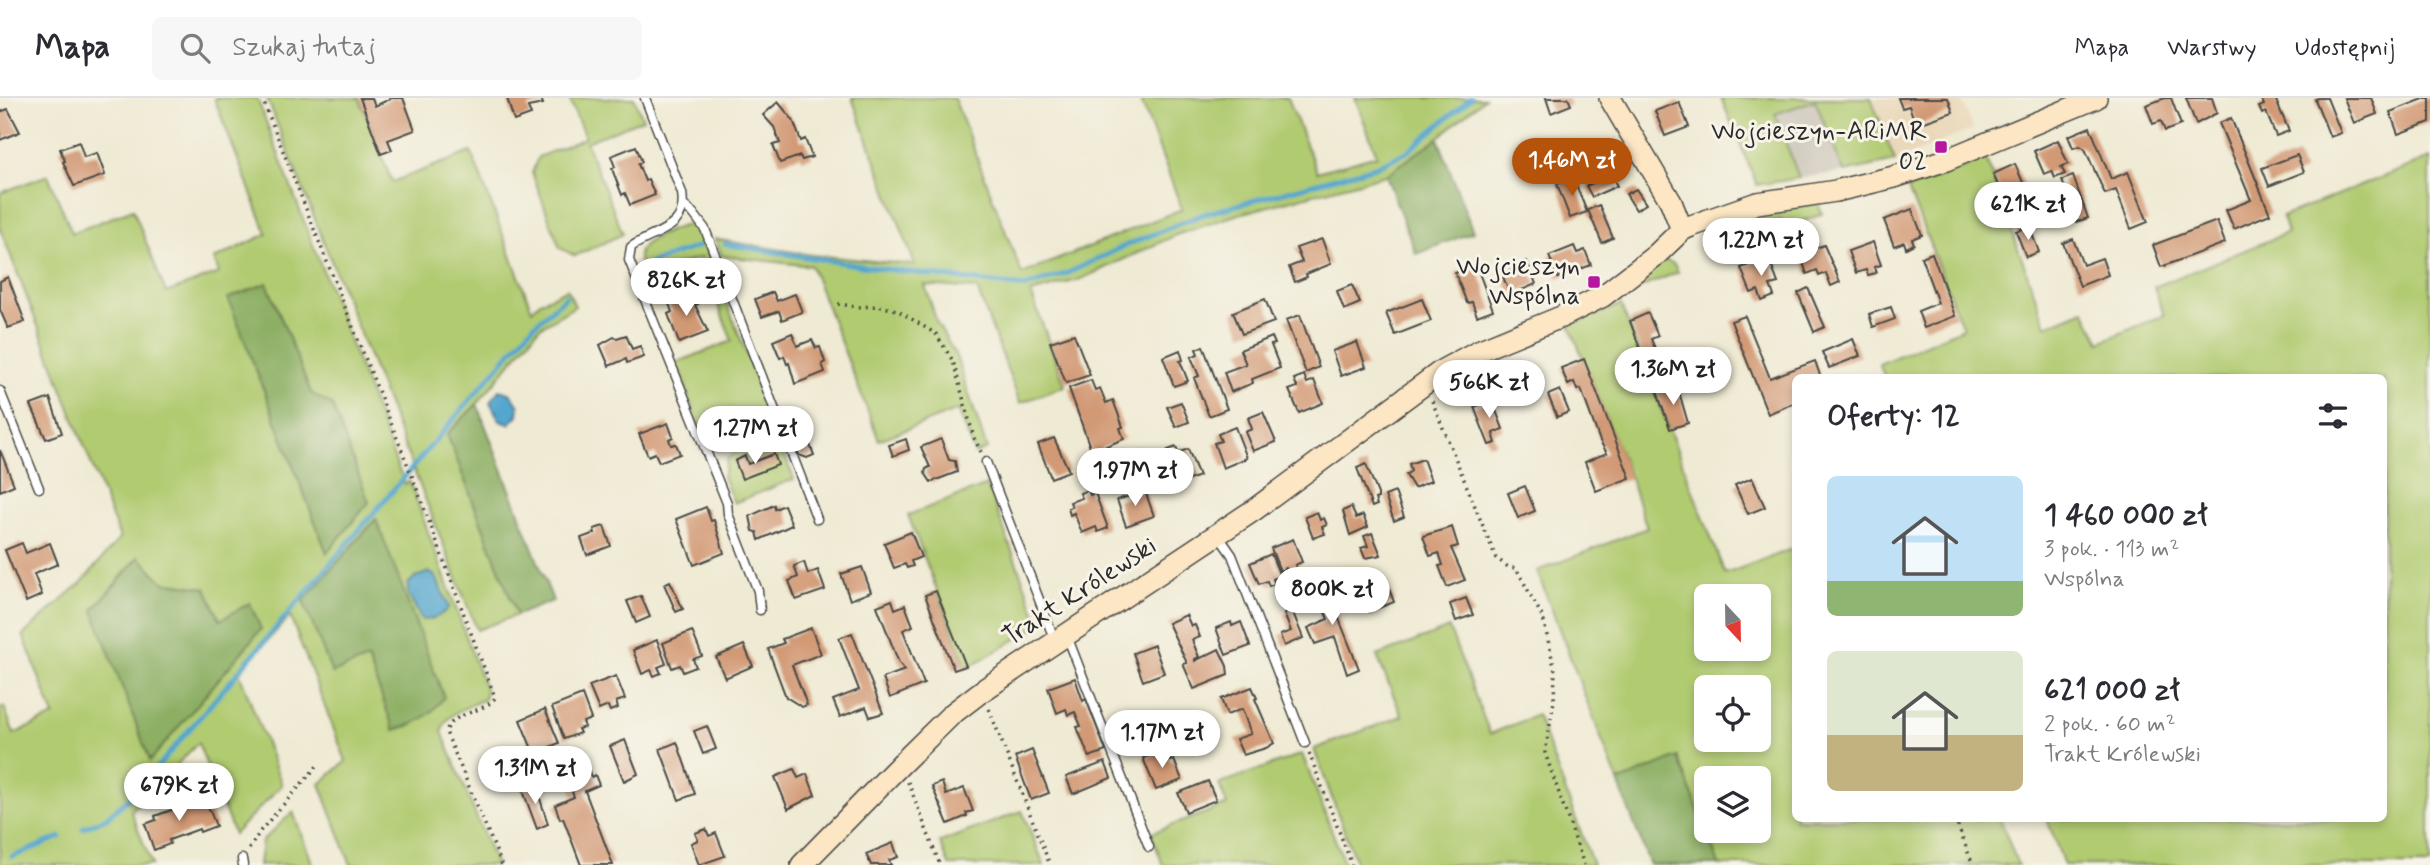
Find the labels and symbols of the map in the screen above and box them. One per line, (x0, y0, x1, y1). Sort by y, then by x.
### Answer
place label: Wojcieszyn-ARiMR 02 (1711, 115, 1927, 179)
pin: 1.46M zł (1500, 139, 1644, 198)
marker: Wojcieszyn-ARiMR 02 (1933, 139, 1949, 155)
pin: 621K zł (1963, 183, 2093, 242)
pin: 1.22M zł (1689, 218, 1833, 278)
place label: Wojcieszyn Wspólna (1456, 250, 1580, 314)
pin: 826K zł (621, 258, 751, 318)
marker: Wojcieszyn Wspólna (1586, 274, 1602, 290)
pin: 1.36M zł (1601, 348, 1745, 407)
pin: 566K zł (1424, 360, 1554, 420)
pin: 1.27M zł (683, 406, 827, 466)
pin: 1.97M zł (1063, 448, 1207, 508)
street label: Trakt Królewski (996, 529, 1164, 655)
pin: 800K zł (1267, 568, 1397, 627)
north arrow (1694, 584, 1771, 662)
pin: 1.17M zł (1090, 710, 1234, 770)
pin: 1.31M zł (463, 746, 607, 806)
pin: 679K zł (114, 764, 244, 823)

